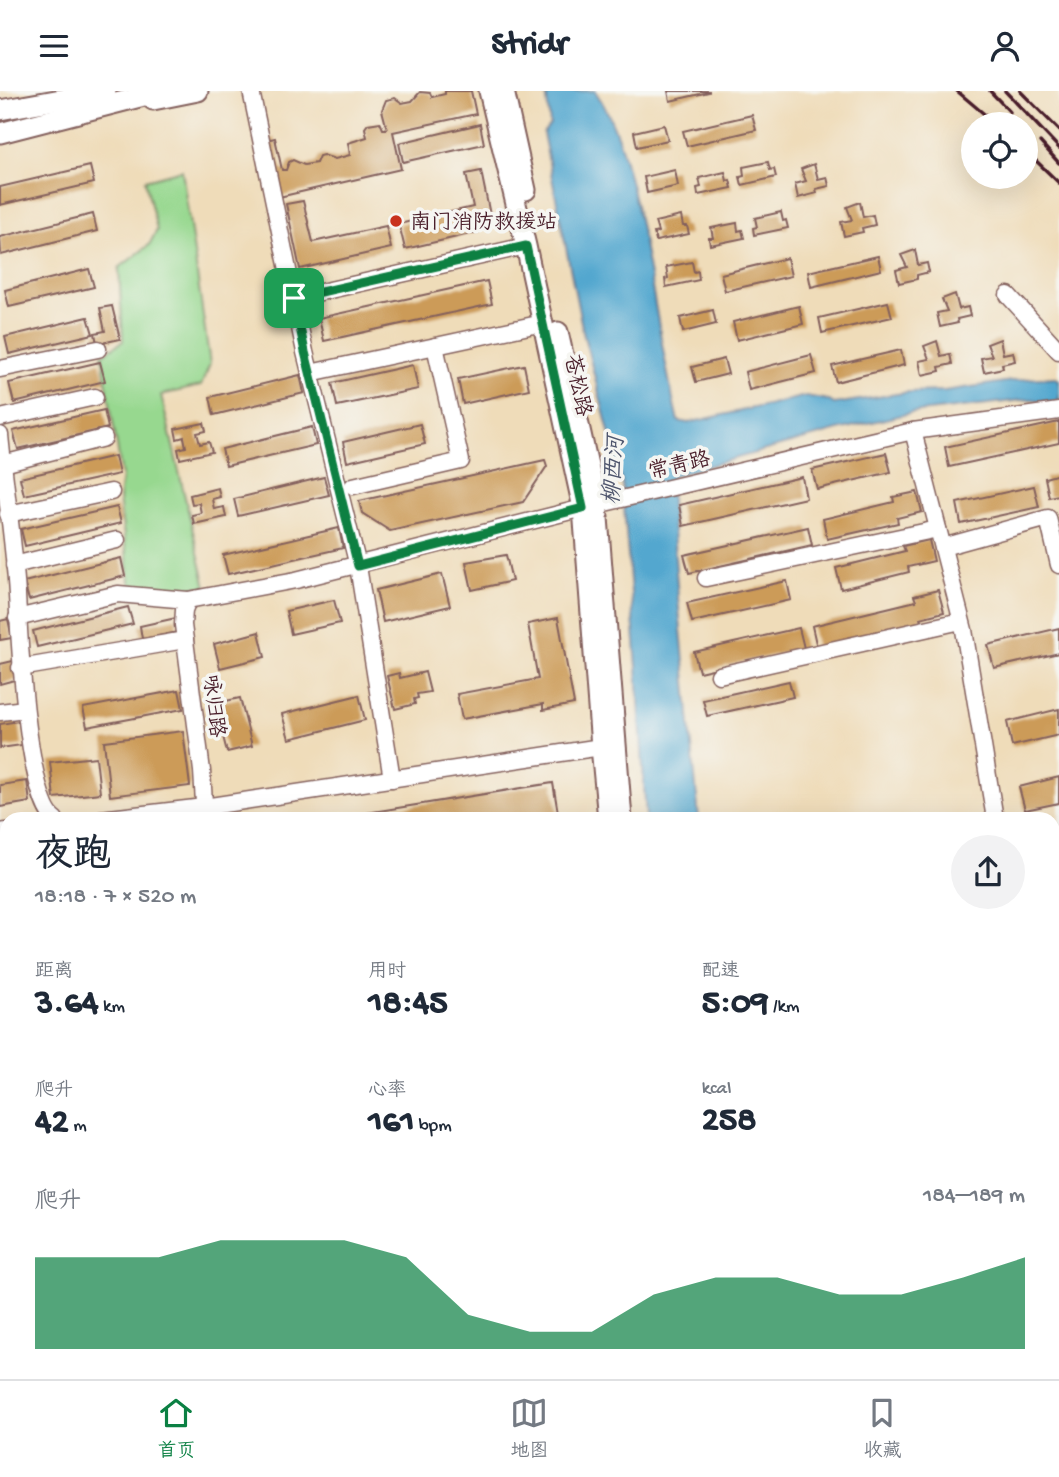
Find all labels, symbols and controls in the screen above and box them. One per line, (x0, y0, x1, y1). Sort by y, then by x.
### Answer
icon: menu (35, 27, 73, 65)
text: Stridr (491, 27, 568, 65)
icon: person (986, 27, 1024, 65)
map controls (961, 112, 1038, 189)
button: locate (961, 112, 1038, 189)
place label: 南门消防救援站 (410, 210, 557, 237)
marker: 南门消防救援站 (388, 213, 404, 229)
pin (264, 268, 324, 328)
icon: arrive (275, 279, 313, 317)
street label: 苍松路 (557, 352, 596, 419)
water label: 柳西河 (599, 431, 632, 506)
street label: 常青路 (646, 446, 713, 487)
street label: 咏归路 (195, 673, 230, 739)
button: share (951, 835, 1025, 909)
text: 夜跑 (35, 836, 111, 880)
text: 18:18 · 7 × 520 m (35, 884, 196, 911)
text: 距离 (35, 961, 73, 984)
text: 用时 (368, 961, 406, 984)
text: 配速 (702, 961, 740, 984)
text: 3.64 (35, 984, 98, 1025)
text: 18:45 (368, 984, 448, 1025)
text: 5:09 (702, 984, 768, 1025)
text: km (98, 996, 125, 1019)
text: /km (768, 996, 800, 1019)
text: kcal (702, 1078, 731, 1101)
text: 爬升 (35, 1080, 73, 1103)
text: 心率 (368, 1080, 406, 1103)
text: 258 (702, 1101, 756, 1142)
text: 42 (35, 1103, 69, 1144)
text: 161 (368, 1103, 414, 1144)
text: m (69, 1115, 87, 1138)
text: bpm (414, 1115, 452, 1138)
text: 184–189 m (923, 1183, 1025, 1210)
text: 爬升 (35, 1189, 81, 1216)
tab: 首页 (157, 1394, 196, 1464)
tab: 地图 (510, 1394, 549, 1464)
tab: 收藏 (863, 1394, 902, 1464)

